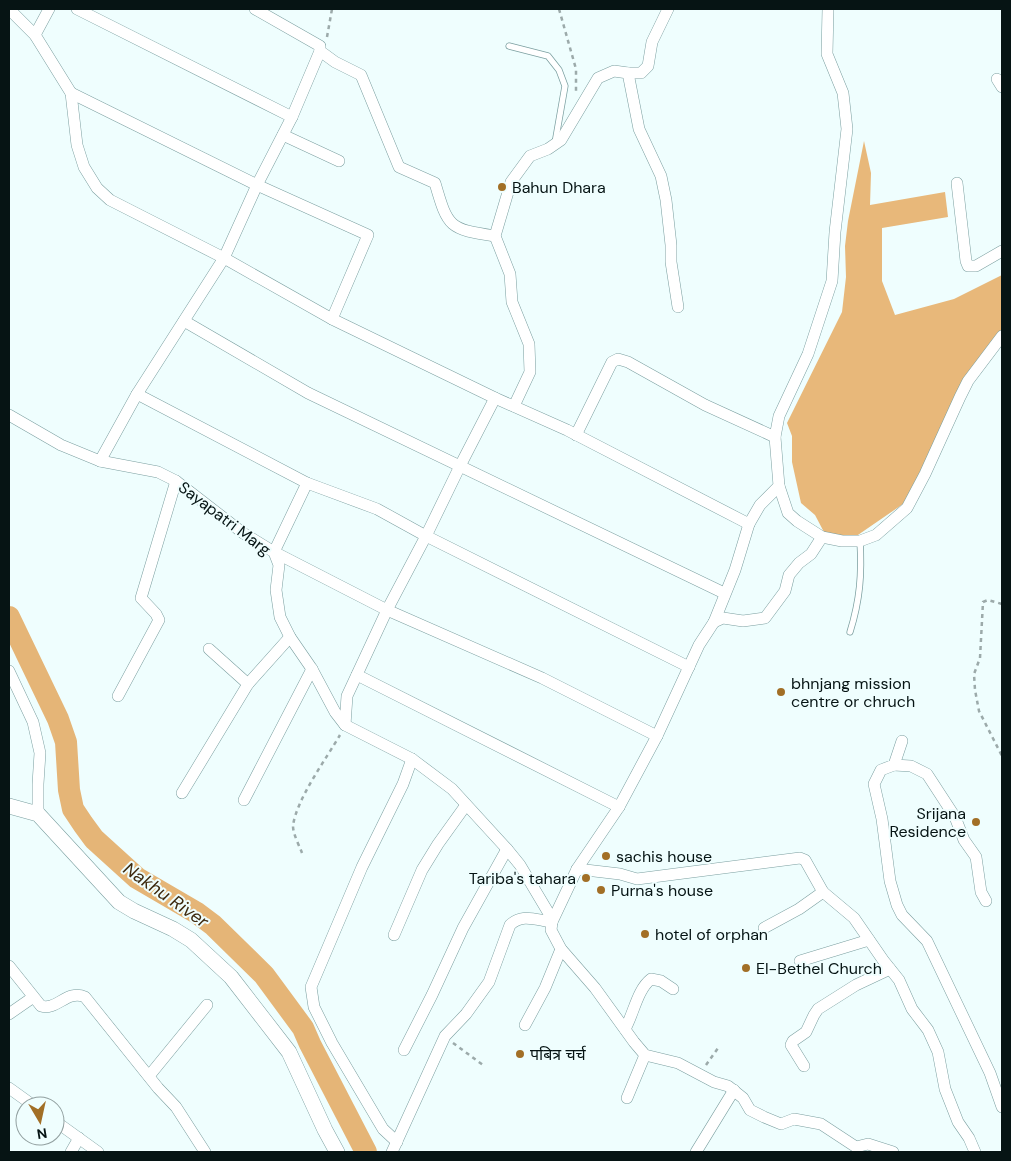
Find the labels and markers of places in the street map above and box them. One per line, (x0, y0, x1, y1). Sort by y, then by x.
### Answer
place label: Bahun Dhara (512, 177, 606, 198)
marker: Bahun Dhara (496, 181, 508, 193)
place label: bhnjang mission centre or chruch (791, 673, 915, 712)
marker: bhnjang mission centre or chruch (775, 686, 787, 698)
place label: Srijana Residence (889, 803, 966, 842)
marker: Srijana Residence (970, 816, 982, 828)
place label: sachis house (616, 846, 712, 867)
marker: sachis house (600, 850, 612, 862)
place label: Tariba's tahara (469, 868, 576, 889)
marker: Tariba's tahara (580, 872, 592, 884)
place label: Purna's house (611, 880, 713, 901)
marker: Purna's house (595, 884, 607, 896)
place label: hotel of orphan (655, 924, 768, 945)
marker: hotel of orphan (639, 928, 651, 940)
place label: El-Bethel Church (756, 958, 882, 979)
marker: El-Bethel Church (740, 962, 752, 974)
place label: पबित्र चर्च (530, 1044, 587, 1065)
marker: पबित्र चर्च (514, 1048, 526, 1060)

